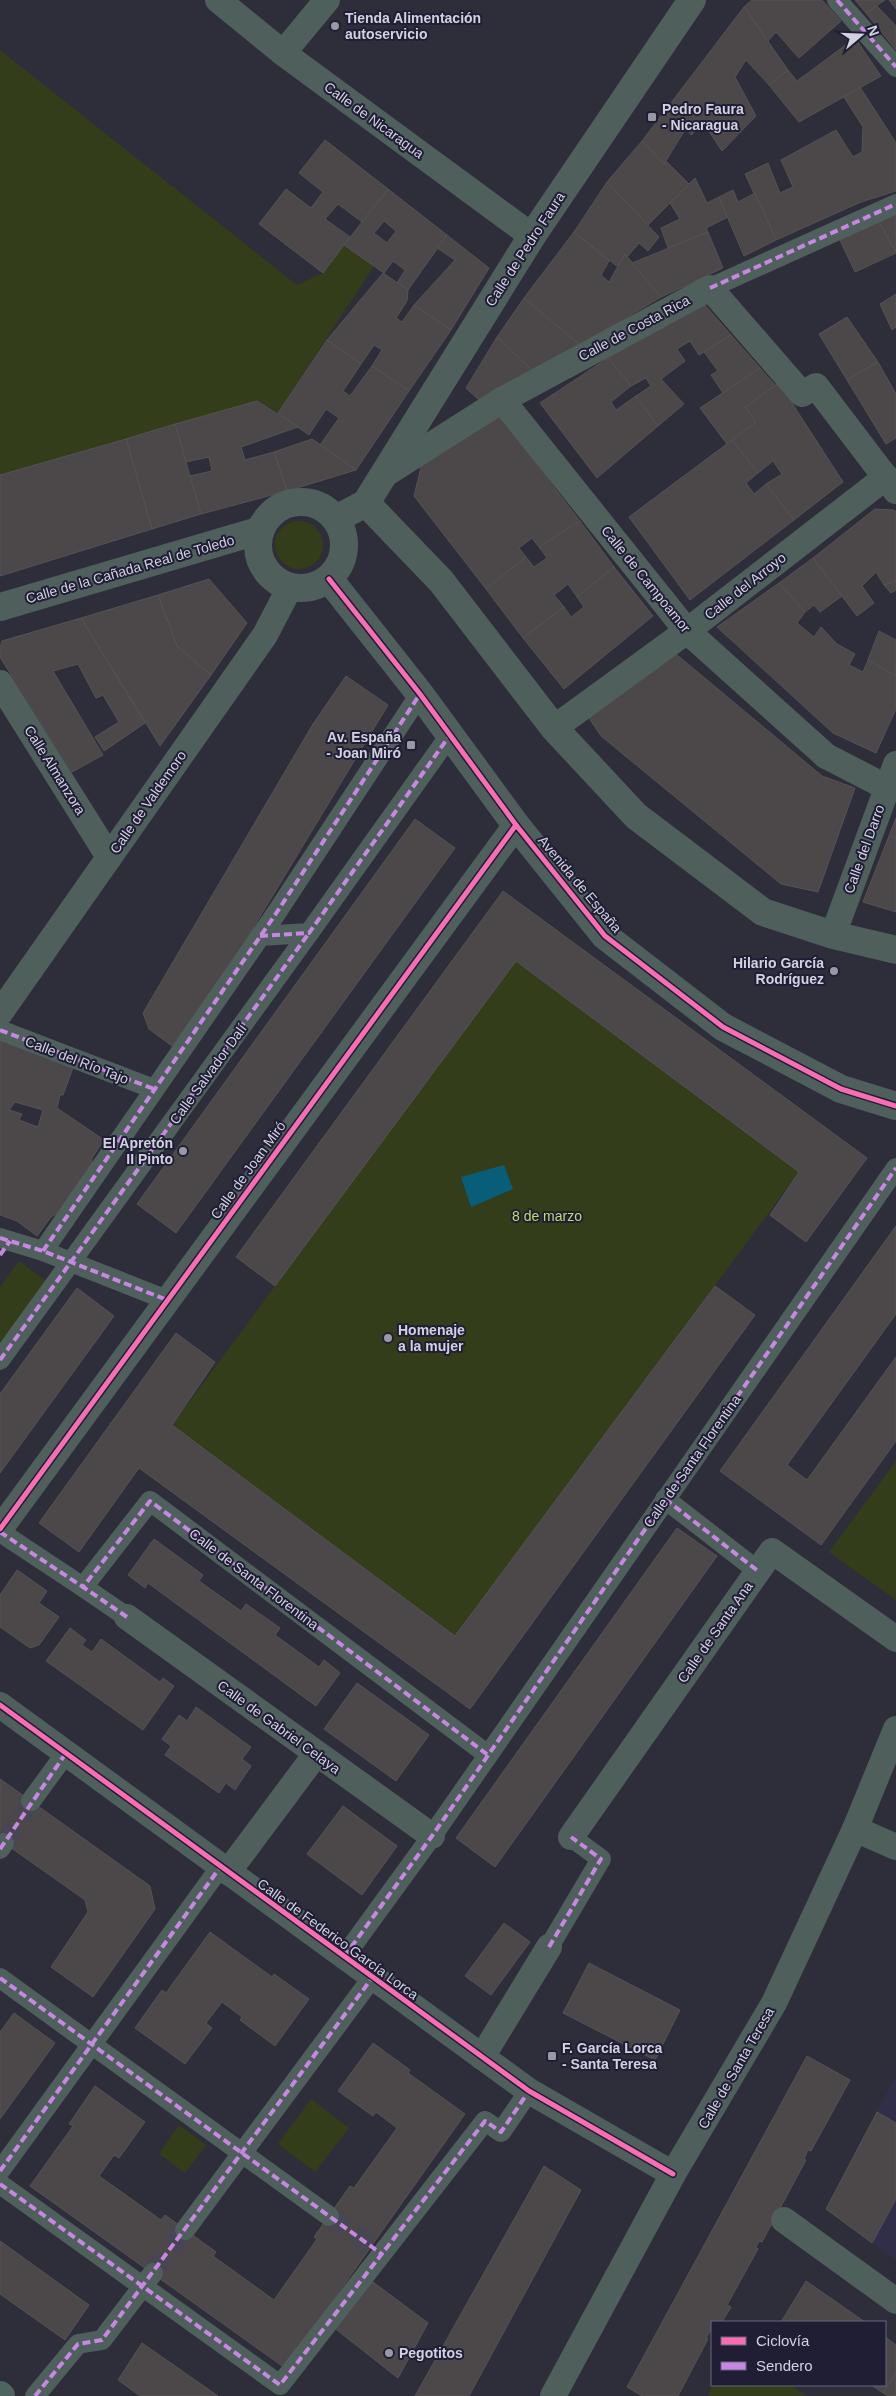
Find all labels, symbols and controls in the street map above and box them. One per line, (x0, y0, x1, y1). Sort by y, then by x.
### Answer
place label: Tienda Alimentación autoservicio (345, 10, 481, 42)
north arrow (836, 10, 886, 60)
marker: Tienda Alimentación autoservicio (329, 20, 341, 32)
text: N (864, 23, 883, 38)
street label: Calle de Nicaragua (321, 79, 427, 162)
place label: Pedro Faura - Nicaragua (662, 101, 744, 133)
marker: Pedro Faura - Nicaragua (646, 111, 658, 123)
street label: Calle de Pedro Faura (482, 189, 568, 309)
street label: Calle de Costa Rica (576, 292, 693, 364)
street label: Calle de Campoamor (598, 523, 694, 636)
street label: Calle de la Cañada Real de Toledo (24, 531, 236, 606)
street label: Calle del Arroyo (701, 549, 789, 623)
street label: Calle Almanzora (21, 723, 89, 818)
place label: Av. España - Joan Miró (326, 729, 401, 761)
marker: Av. España - Joan Miró (405, 739, 417, 751)
street label: Calle de Valdemoro (106, 747, 190, 857)
street label: Calle del Darro (841, 802, 888, 896)
street label: Avenida de España (535, 832, 625, 936)
place label: Hilario García Rodríguez (733, 955, 824, 987)
marker: Hilario García Rodríguez (828, 965, 840, 977)
street label: Calle Salvador Dalí (166, 1021, 250, 1127)
street label: Calle del Río Tajo (23, 1033, 131, 1087)
street label: Calle de Joan Miró (207, 1118, 289, 1222)
place label: El Apretón II Pinto (103, 1135, 173, 1167)
marker: El Apretón II Pinto (177, 1145, 189, 1157)
park label: 8 de marzo (512, 1208, 582, 1224)
place label: Homenaje a la mujer (398, 1322, 465, 1354)
marker: Homenaje a la mujer (382, 1332, 394, 1344)
street label: Calle de Santa Florentina (640, 1392, 744, 1530)
street label: Calle de Santa Florentina (186, 1525, 322, 1633)
street label: Calle de Santa Ana (674, 1578, 756, 1686)
street label: Calle de Gabriel Celaya (214, 1677, 344, 1777)
street label: Calle de Federico García Lorca (255, 1875, 422, 2003)
street label: Calle de Santa Teresa (695, 2004, 777, 2132)
place label: F. García Lorca - Santa Teresa (562, 2040, 663, 2072)
marker: F. García Lorca - Santa Teresa (546, 2050, 558, 2062)
legend (711, 2321, 886, 2386)
text: Ciclovía (756, 2332, 810, 2349)
place label: Pegotitos (399, 2345, 463, 2361)
marker: Pegotitos (383, 2347, 395, 2359)
text: Sendero (756, 2357, 813, 2374)

